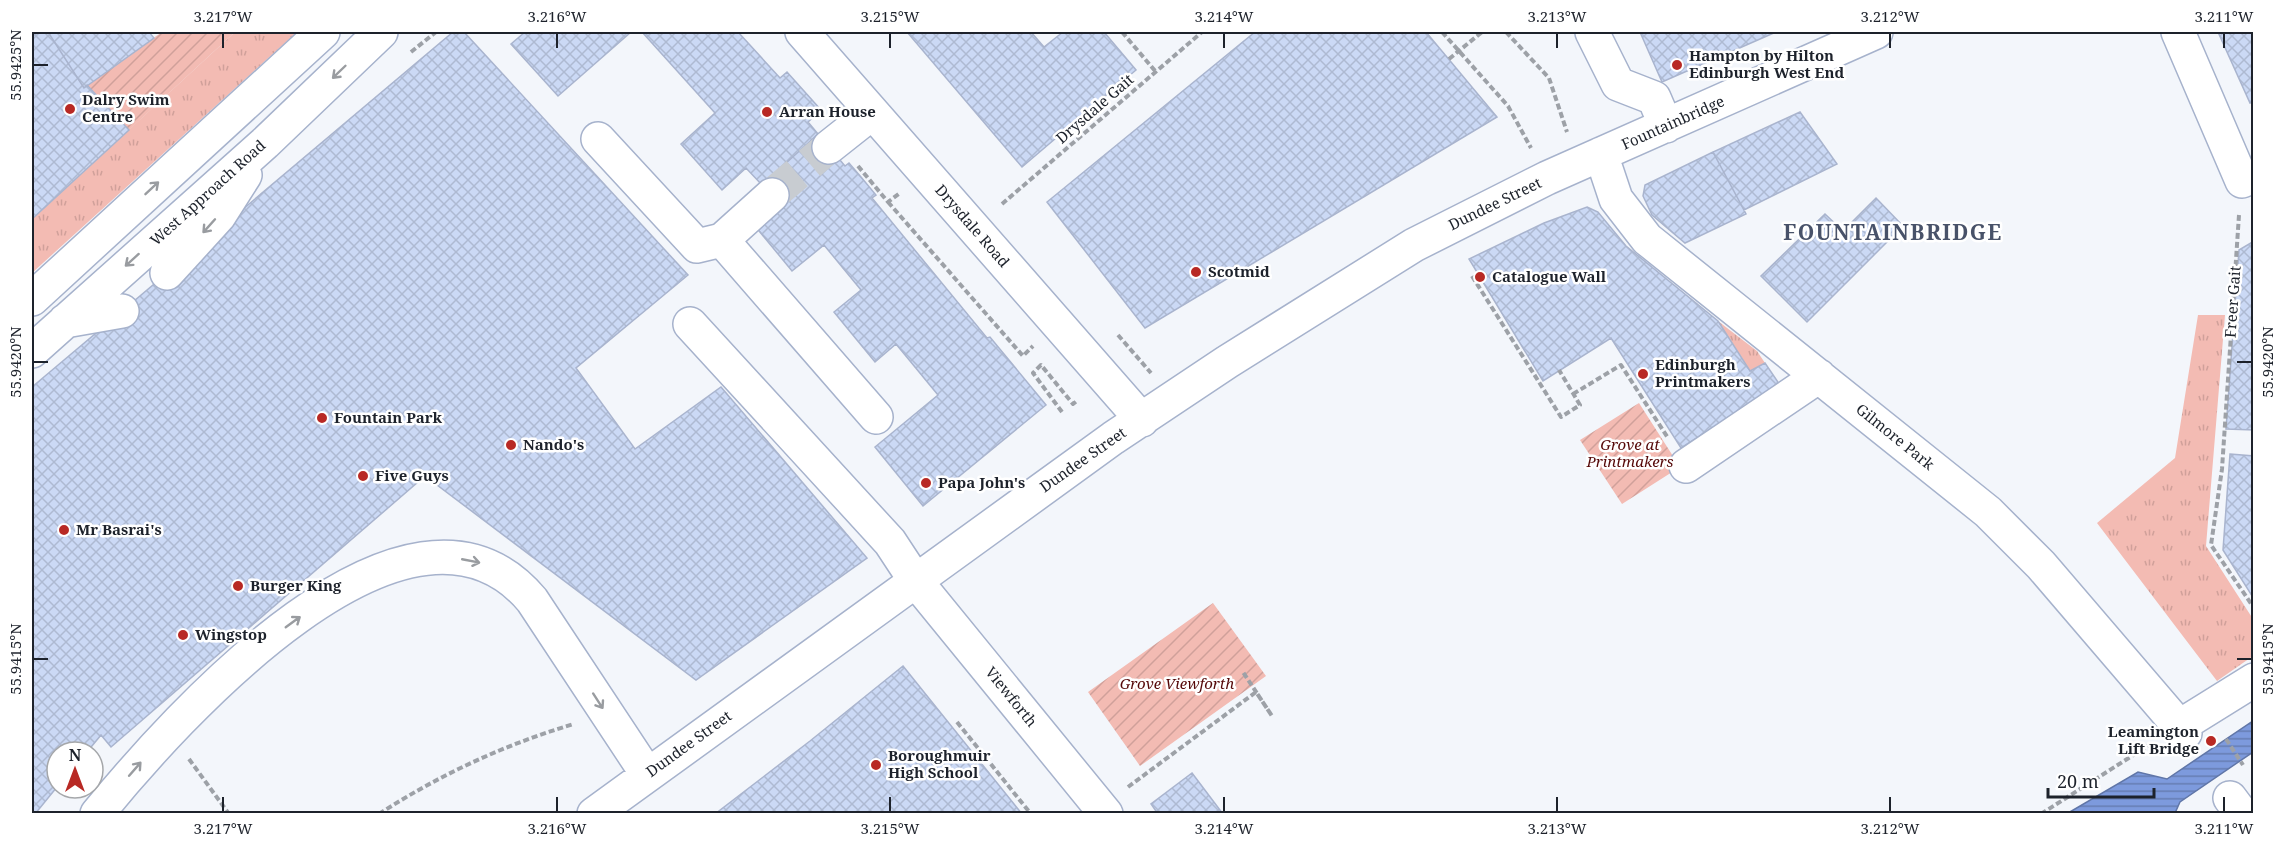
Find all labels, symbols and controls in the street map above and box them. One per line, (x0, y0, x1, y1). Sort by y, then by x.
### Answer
text: 3.217°W (194, 6, 253, 26)
text: 3.216°W (528, 6, 587, 26)
text: 3.215°W (861, 6, 920, 26)
text: 3.214°W (1195, 6, 1254, 26)
text: 3.213°W (1528, 6, 1587, 26)
text: 3.212°W (1861, 6, 1920, 26)
text: 3.211°W (2195, 6, 2254, 26)
text: 55.9425°N (5, 29, 25, 101)
place label: Hampton by Hilton Edinburgh West End (1689, 45, 1844, 82)
marker: Hampton by Hilton Edinburgh West End (1670, 58, 1684, 72)
one-way arrow (331, 65, 346, 79)
street label: Drysdale Gait (1051, 69, 1137, 148)
place label: Dalry Swim Centre (82, 89, 170, 126)
street label: Fountainbridge (1618, 90, 1727, 154)
place label: Arran House (779, 101, 876, 121)
marker: Dalry Swim Centre (63, 102, 77, 116)
marker: Arran House (760, 105, 774, 119)
street label: West Approach Road (145, 135, 269, 250)
street label: Dundee Street (1445, 172, 1544, 234)
street label: Drysdale Road (931, 180, 1014, 271)
one-way arrow (144, 181, 159, 195)
district label: FOUNTAINBRIDGE (1783, 218, 2003, 246)
one-way arrow (202, 219, 216, 234)
one-way arrow (125, 253, 140, 267)
place label: Scotmid (1208, 261, 1270, 281)
marker: Scotmid (1189, 265, 1203, 279)
street label: Freer Gait (2220, 265, 2244, 339)
place label: Catalogue Wall (1492, 266, 1607, 286)
marker: Catalogue Wall (1473, 270, 1487, 284)
text: 55.9420°N (5, 326, 25, 398)
text: 55.9420°N (2257, 326, 2277, 398)
place label: Edinburgh Printmakers (1655, 354, 1750, 391)
marker: Edinburgh Printmakers (1636, 367, 1650, 381)
street label: Gilmore Park (1852, 398, 1939, 474)
place label: Fountain Park (334, 407, 443, 427)
marker: Fountain Park (315, 411, 329, 425)
street label: Dundee Street (1035, 422, 1130, 496)
place label: Nando's (523, 434, 584, 454)
park label: Grove at Printmakers (1585, 434, 1674, 471)
marker: Nando's (504, 438, 518, 452)
place label: Five Guys (375, 465, 449, 485)
marker: Five Guys (356, 469, 370, 483)
place label: Papa John's (938, 472, 1025, 492)
marker: Papa John's (919, 476, 933, 490)
place label: Mr Basrai's (76, 519, 162, 539)
marker: Mr Basrai's (57, 523, 71, 537)
one-way arrow (461, 556, 481, 567)
place label: Burger King (250, 575, 342, 595)
marker: Burger King (231, 579, 245, 593)
one-way arrow (284, 616, 300, 629)
text: 55.9415°N (5, 623, 25, 695)
text: 55.9415°N (2257, 623, 2277, 695)
place label: Wingstop (195, 624, 267, 644)
marker: Wingstop (176, 628, 190, 642)
street label: Viewforth (981, 662, 1042, 731)
park label: Grove Viewforth (1120, 673, 1234, 693)
one-way arrow (592, 692, 604, 709)
street label: Dundee Street (642, 705, 735, 781)
place label: Leamington Lift Bridge (2108, 721, 2199, 758)
marker: Leamington Lift Bridge (2204, 734, 2218, 748)
north arrow (45, 740, 105, 800)
text: N (69, 744, 82, 766)
place label: Boroughmuir High School (888, 745, 991, 782)
marker: Boroughmuir High School (869, 758, 883, 772)
one-way arrow (128, 761, 142, 776)
scale bar (2048, 761, 2154, 799)
text: 20 m (2057, 769, 2099, 793)
text: 3.217°W (194, 818, 253, 838)
text: 3.216°W (528, 818, 587, 838)
text: 3.215°W (861, 818, 920, 838)
text: 3.214°W (1195, 818, 1254, 838)
text: 3.213°W (1528, 818, 1587, 838)
text: 3.212°W (1861, 818, 1920, 838)
text: 3.211°W (2195, 818, 2254, 838)

